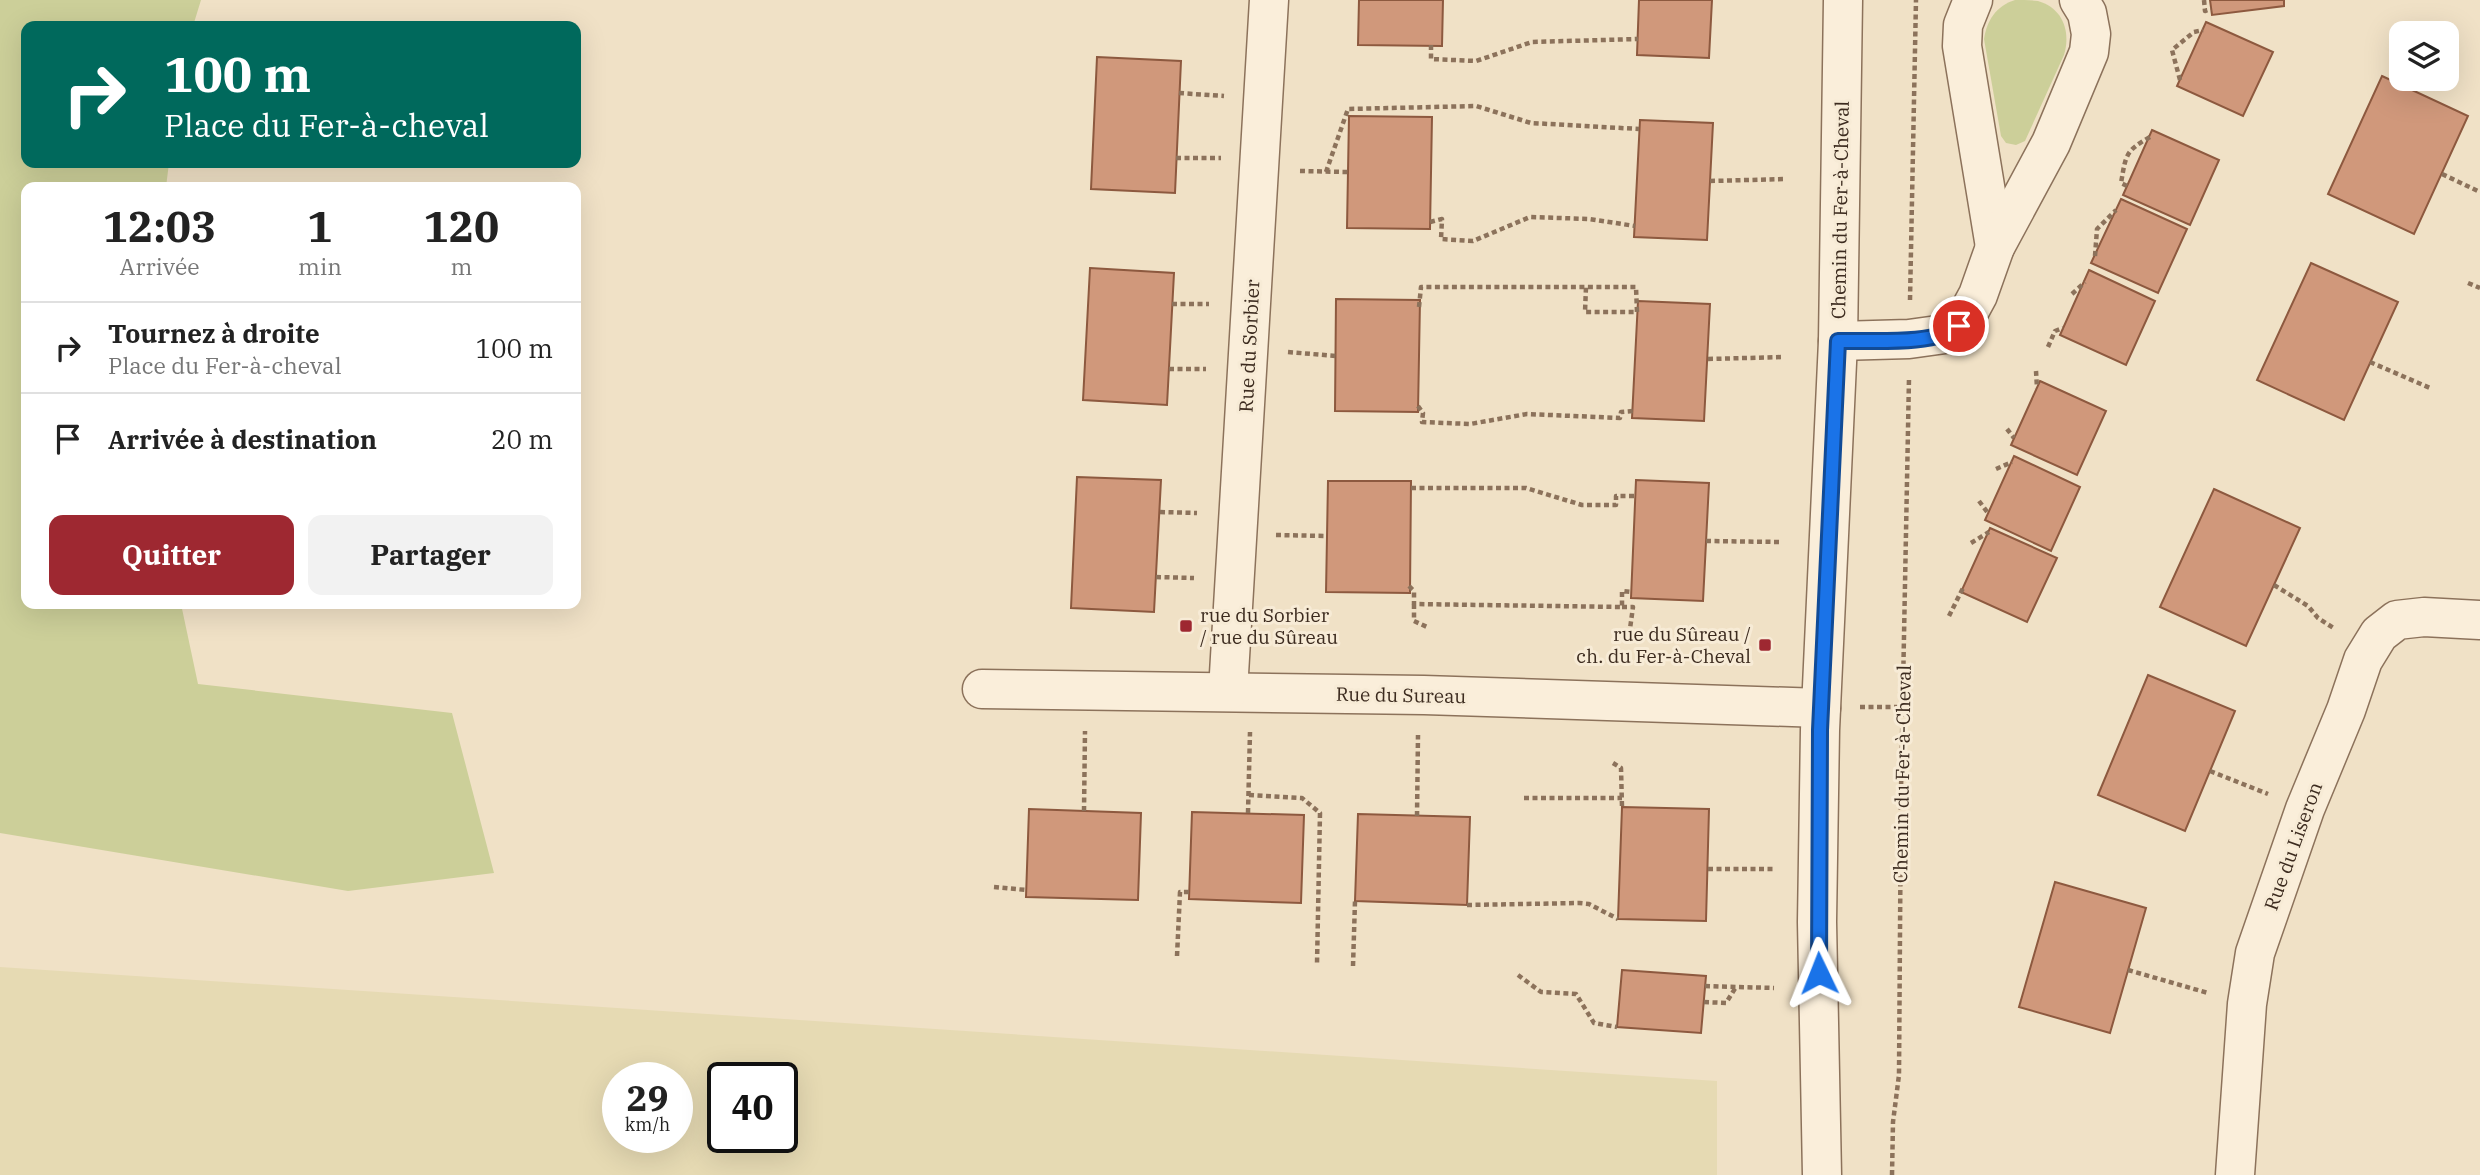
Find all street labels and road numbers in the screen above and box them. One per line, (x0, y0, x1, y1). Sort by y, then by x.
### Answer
street label: Chemin du Fer-à-Cheval (1826, 100, 1854, 319)
street label: Rue du Sorbier (1234, 278, 1264, 413)
street label: Chemin du Fer-à-Cheval (1888, 664, 1916, 883)
street label: Rue du Sureau (1336, 682, 1467, 708)
street label: Rue du Liseron (2259, 779, 2327, 913)

